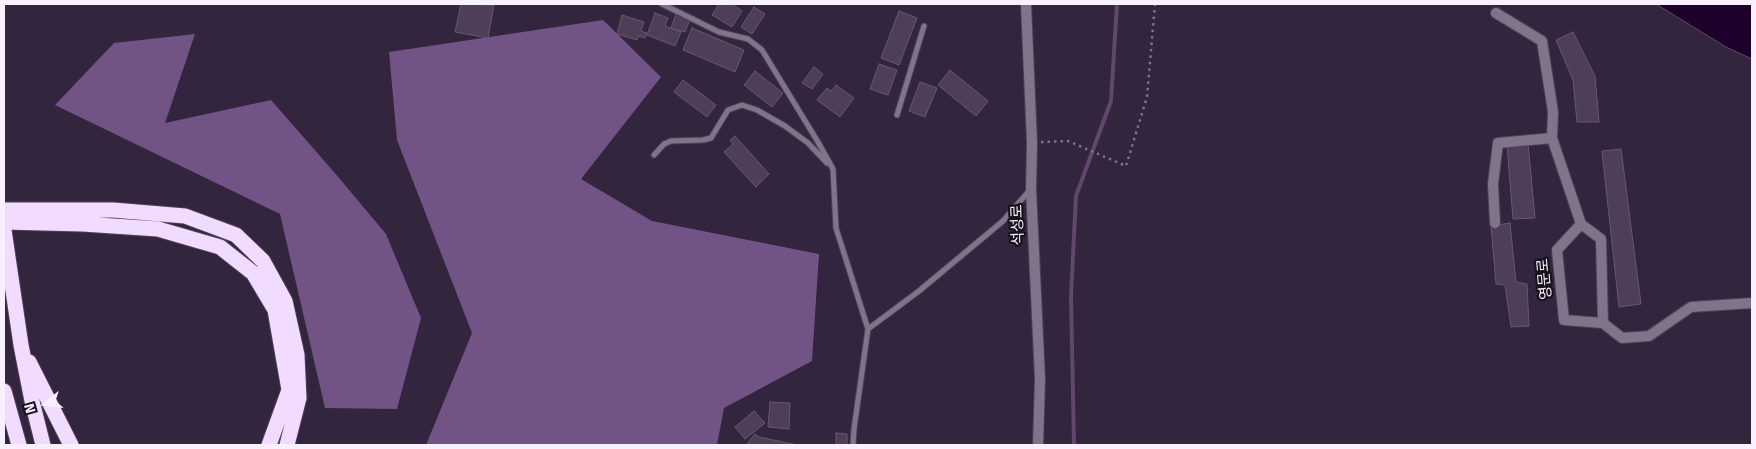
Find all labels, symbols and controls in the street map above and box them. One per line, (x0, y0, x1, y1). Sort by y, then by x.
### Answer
street label: 석성로 (1008, 204, 1028, 246)
street label: 영문로 (1534, 258, 1556, 300)
north arrow (20, 379, 70, 429)
text: N (21, 401, 40, 415)

